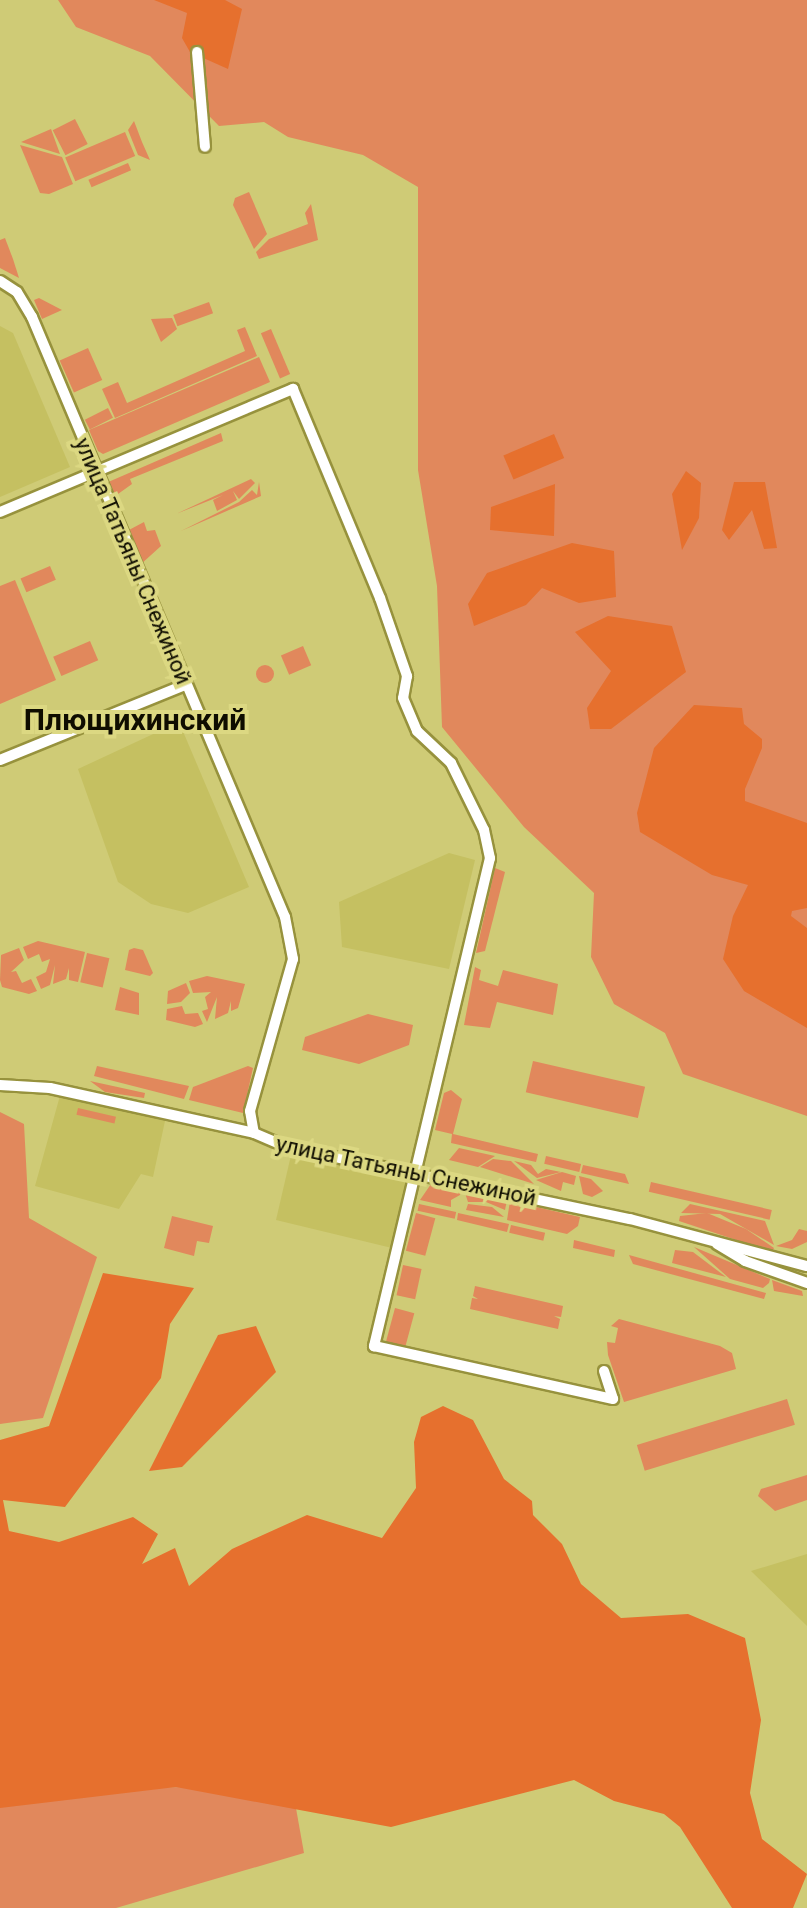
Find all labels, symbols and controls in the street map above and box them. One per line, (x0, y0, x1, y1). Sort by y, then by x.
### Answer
street label: улица Татьяны Снежиной (69, 434, 197, 688)
district label: Плющихинский (24, 702, 246, 738)
street label: улица Татьяны Снежиной (273, 1130, 539, 1212)

